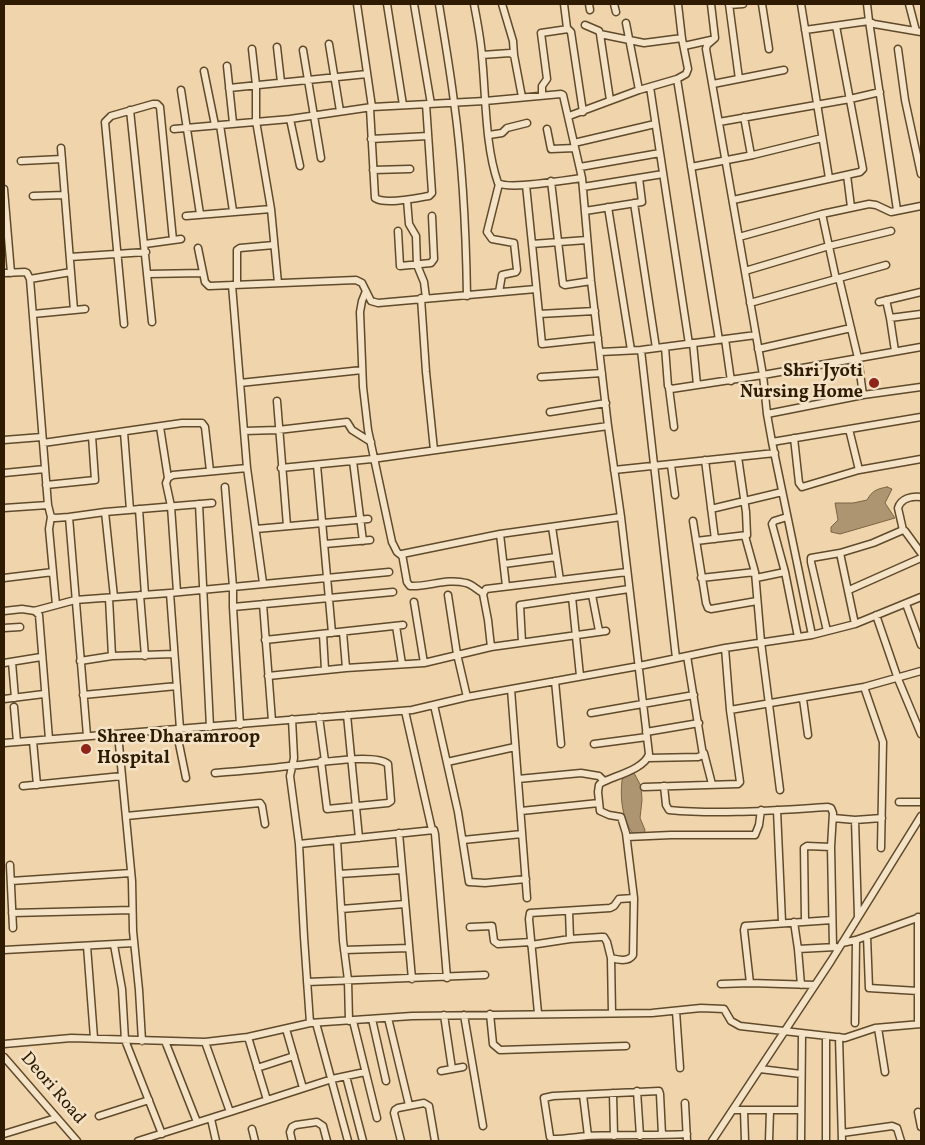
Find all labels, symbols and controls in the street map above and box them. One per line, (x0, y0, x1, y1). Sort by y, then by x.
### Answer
place label: Shri Jyoti Nursing Home (740, 362, 863, 404)
marker: Shri Jyoti Nursing Home (867, 376, 881, 390)
place label: Shree Dharamroop Hospital (97, 728, 260, 771)
marker: Shree Dharamroop Hospital (79, 742, 93, 756)
street label: Deori Road (15, 1049, 89, 1129)

